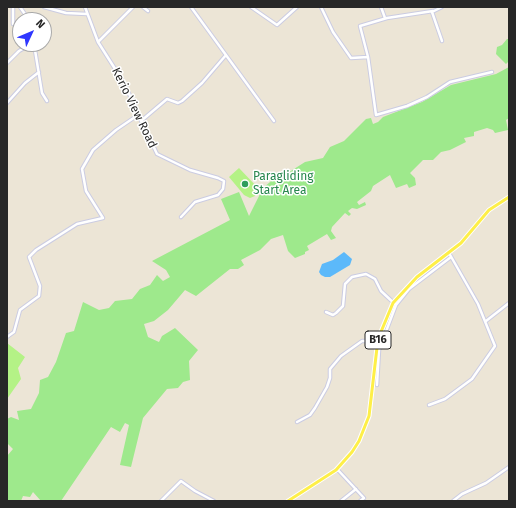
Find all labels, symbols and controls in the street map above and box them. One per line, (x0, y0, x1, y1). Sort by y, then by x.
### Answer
north arrow (12, 12, 52, 52)
text: N (33, 17, 47, 31)
street label: Kerio View Road (108, 65, 160, 151)
place label: Paragliding Start Area (253, 170, 313, 198)
marker: Paragliding Start Area (240, 179, 250, 189)
road number: B16 (365, 331, 391, 349)

